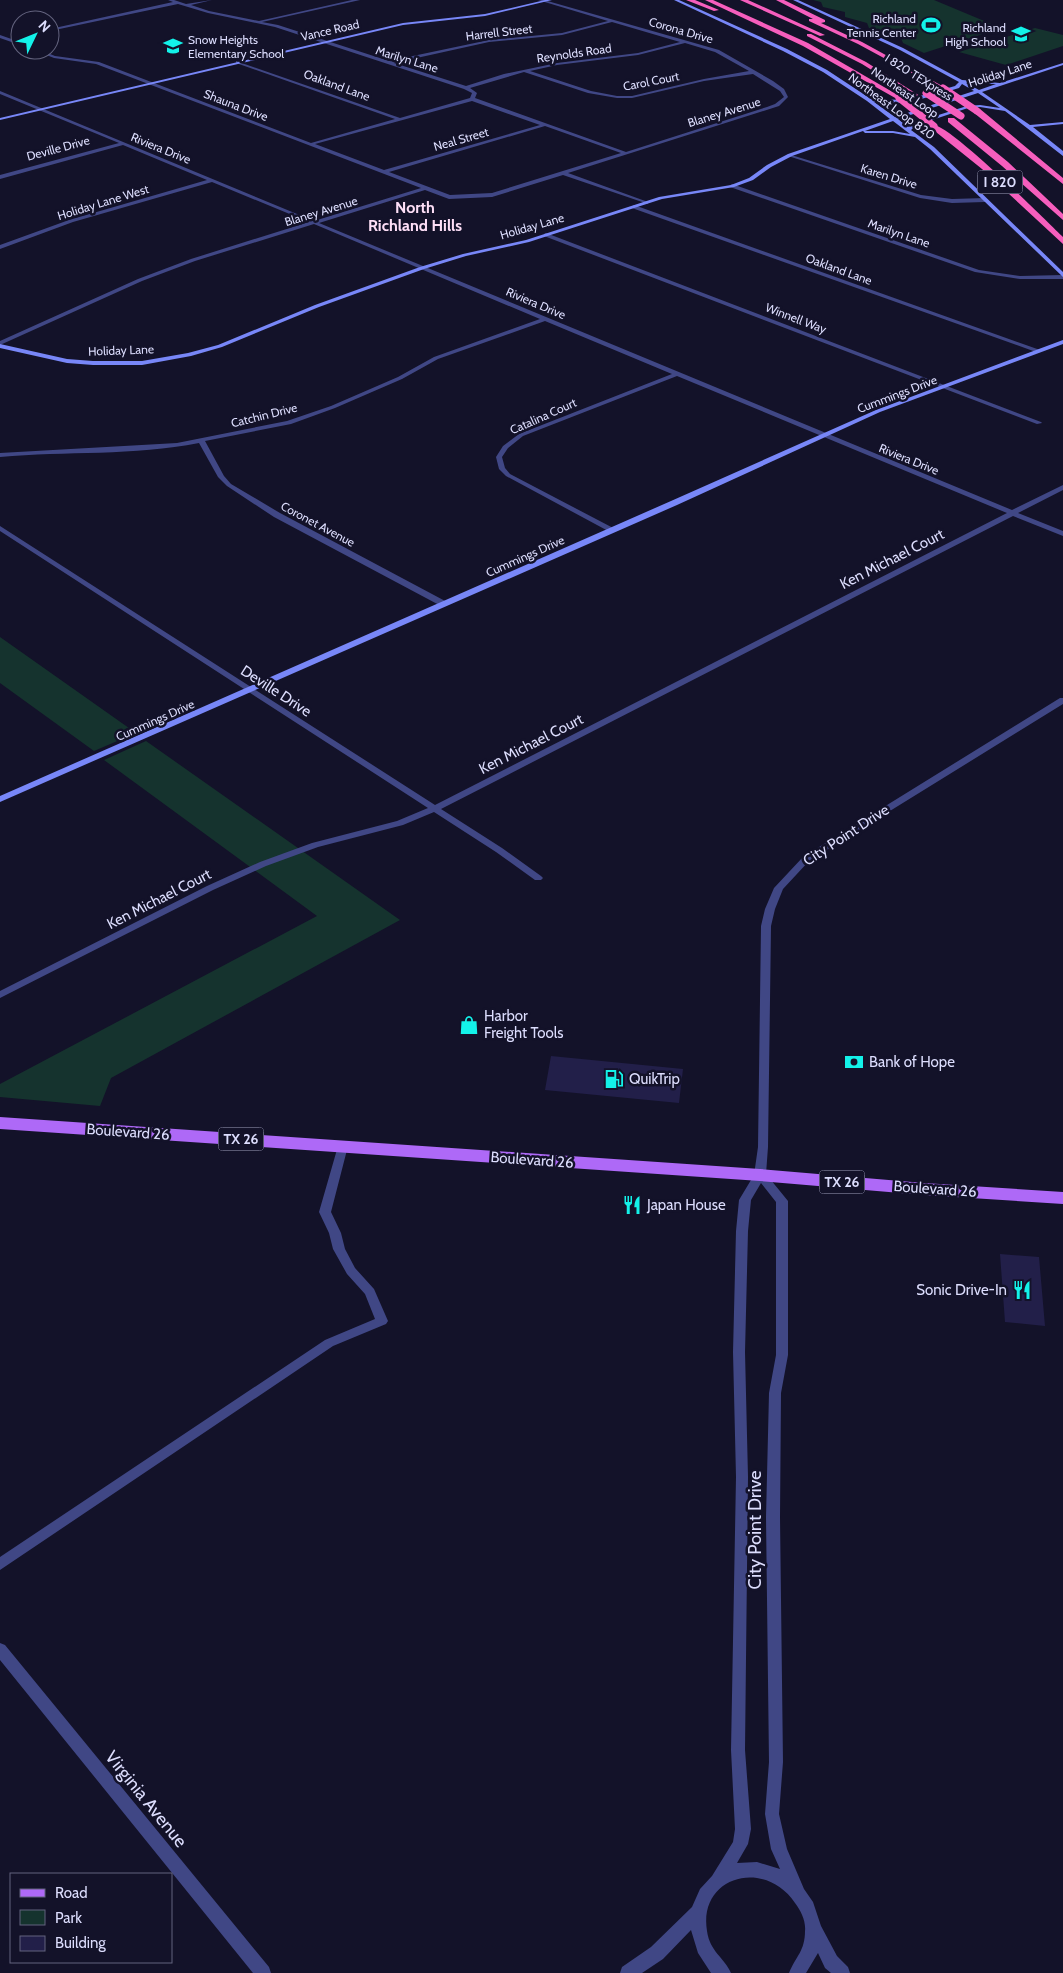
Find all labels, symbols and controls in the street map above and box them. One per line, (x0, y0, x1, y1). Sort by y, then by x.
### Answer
north arrow (10, 10, 60, 60)
place label: Richland Tennis Center (847, 11, 916, 40)
street label: Corona Drive (647, 14, 715, 46)
sports icon: Richland Tennis Center (920, 14, 942, 36)
text: N (35, 16, 54, 36)
street label: Vance Road (299, 16, 361, 44)
street label: Harrell Street (465, 20, 533, 44)
place label: Richland High School (945, 20, 1006, 49)
school or university icon: Richland High School (1010, 23, 1032, 45)
place label: Snow Heights Elementary School (188, 32, 284, 61)
school or university icon: Snow Heights Elementary School (162, 35, 184, 57)
street label: Reynolds Road (536, 40, 612, 66)
street label: Marilyn Lane (374, 42, 440, 76)
street label: I 820 TEXpress (882, 50, 956, 104)
street label: Holiday Lane (966, 56, 1034, 90)
street label: Northeast Loop (868, 63, 942, 121)
street label: Oakland Lane (302, 66, 372, 104)
street label: Carol Court (622, 68, 680, 94)
street label: Northeast Loop 820 (846, 70, 938, 142)
street label: Shauna Drive (202, 86, 270, 124)
street label: Blaney Avenue (686, 94, 762, 130)
street label: Neal Street (432, 124, 490, 154)
street label: Riviera Drive (129, 129, 193, 167)
street label: Deville Drive (25, 132, 91, 164)
street label: Karen Drive (859, 160, 919, 192)
road number: I 820 (978, 170, 1022, 193)
street label: Holiday Lane West (56, 181, 150, 223)
street label: Blaney Avenue (283, 193, 359, 229)
district label: North Richland Hills (368, 198, 462, 235)
street label: Holiday Lane (498, 210, 566, 242)
street label: Marilyn Lane (866, 215, 932, 251)
street label: Oakland Lane (804, 250, 874, 288)
street label: Riviera Drive (504, 284, 568, 322)
street label: Winnell Way (763, 299, 829, 337)
street label: Holiday Lane (88, 341, 154, 359)
street label: Cummings Drive (855, 372, 939, 416)
street label: Catalina Court (507, 395, 579, 437)
street label: Catchin Drive (229, 400, 299, 430)
street label: Riviera Drive (877, 440, 941, 478)
street label: Coronet Avenue (278, 498, 358, 550)
street label: Ken Michael Court (837, 525, 947, 593)
street label: Cummings Drive (483, 532, 567, 580)
street label: Deville Drive (237, 661, 315, 721)
street label: Cummings Drive (113, 696, 197, 744)
street label: Ken Michael Court (476, 710, 586, 778)
street label: City Point Drive (800, 800, 893, 870)
street label: Ken Michael Court (104, 865, 214, 933)
place label: Harbor Freight Tools (484, 1007, 564, 1042)
shop icon: Harbor Freight Tools (458, 1014, 480, 1036)
bank icon: Bank of Hope (843, 1051, 865, 1073)
place label: Bank of Hope (869, 1053, 955, 1071)
fuel station icon: QuikTrip (603, 1068, 625, 1090)
place label: QuikTrip (629, 1070, 680, 1088)
street label: Boulevard 26 (86, 1120, 170, 1144)
road number: TX 26 (218, 1128, 264, 1150)
street label: Boulevard 26 (490, 1148, 574, 1172)
road number: TX 26 (820, 1170, 864, 1194)
street label: Boulevard 26 (893, 1177, 977, 1201)
restaurant icon: Japan House (621, 1194, 643, 1216)
place label: Japan House (646, 1196, 726, 1214)
restaurant icon: Sonic Drive-In (1011, 1279, 1033, 1301)
place label: Sonic Drive-In (916, 1281, 1007, 1299)
street label: City Point Drive (744, 1471, 766, 1589)
street label: Virginia Avenue (100, 1746, 192, 1852)
legend (10, 1873, 172, 1963)
text: Road (55, 1884, 88, 1902)
text: Park (55, 1909, 82, 1927)
text: Building (55, 1934, 106, 1952)

